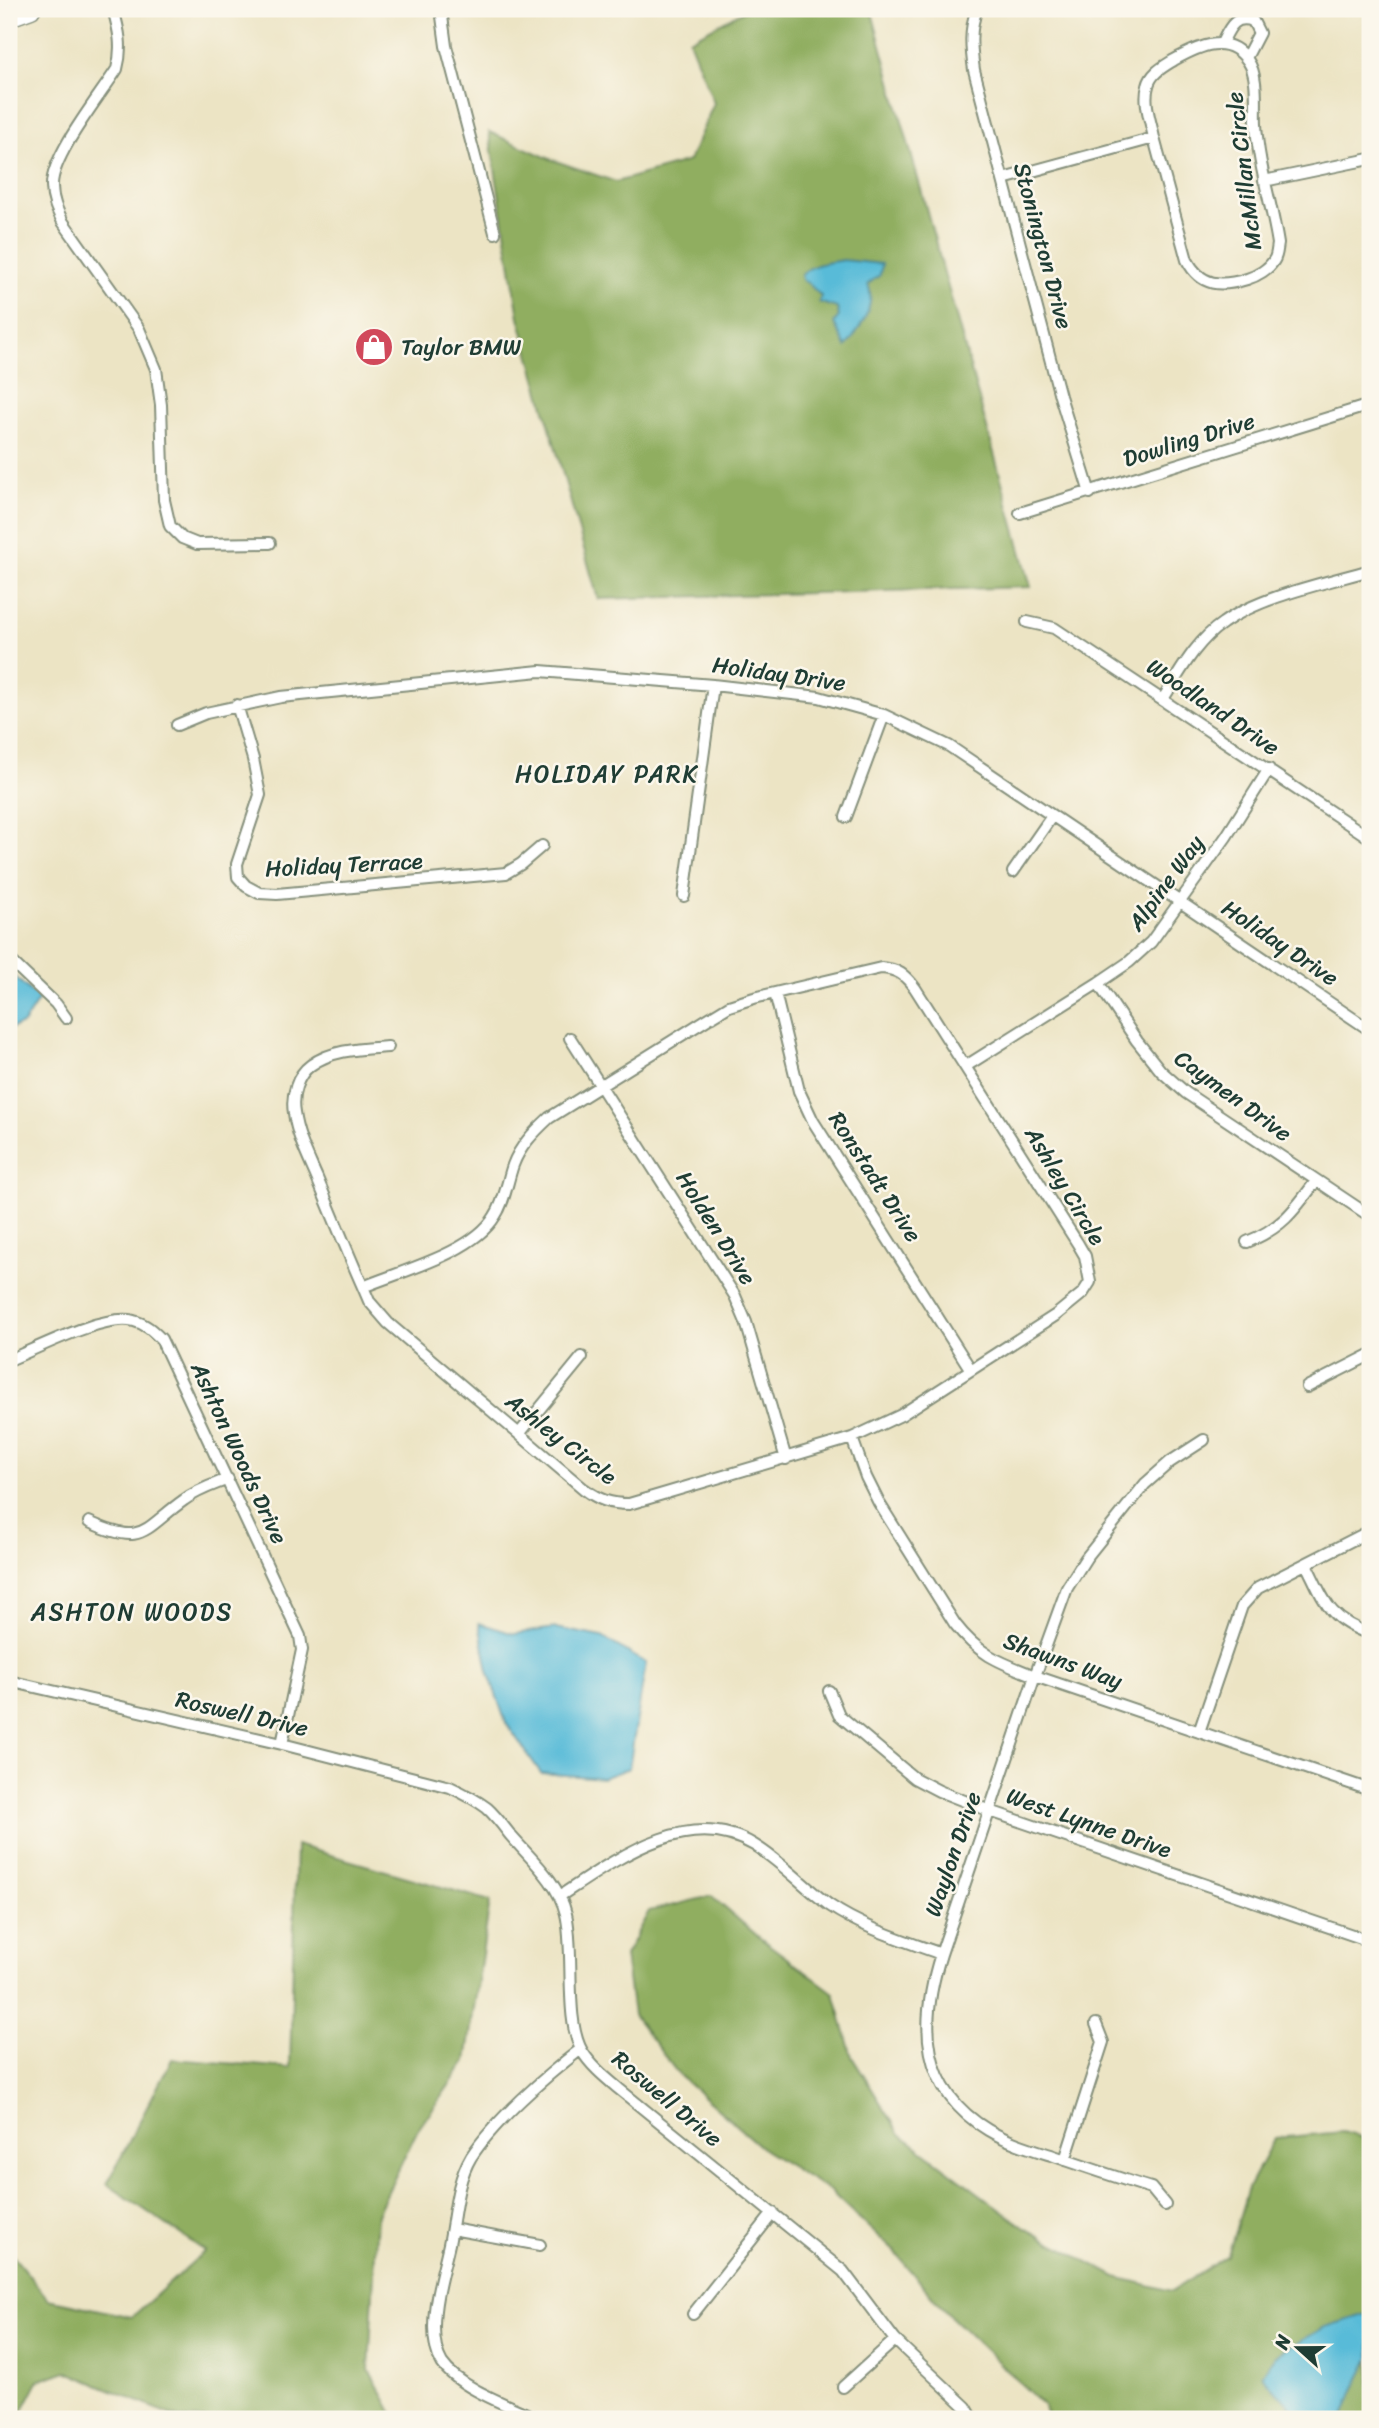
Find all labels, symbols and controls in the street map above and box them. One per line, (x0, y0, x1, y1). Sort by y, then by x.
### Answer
street label: McMillan Circle (1214, 89, 1274, 253)
street label: Stonington Drive (1001, 158, 1085, 334)
shop icon: Taylor BMW (353, 326, 395, 368)
place label: Taylor BMW (401, 327, 522, 368)
street label: Dowling Drive (1118, 400, 1260, 480)
street label: Holiday Drive (710, 644, 849, 704)
street label: Woodland Drive (1138, 647, 1288, 767)
district label: HOLIDAY PARK (515, 753, 699, 795)
street label: Alpine Way (1116, 826, 1215, 941)
street label: Holiday Terrace (264, 840, 424, 890)
street label: Holiday Drive (1213, 888, 1347, 998)
street label: Caymen Drive (1165, 1039, 1301, 1153)
street label: Ronstadt Drive (817, 1103, 933, 1251)
street label: Ashley Circle (1013, 1117, 1117, 1254)
street label: Holden Drive (664, 1162, 768, 1294)
street label: Ashton Woods Drive (178, 1354, 299, 1551)
street label: Ashley Circle (495, 1381, 626, 1496)
district label: ASHTON WOODS (30, 1591, 233, 1633)
street label: Shawns Way (998, 1620, 1128, 1702)
street label: Roswell Drive (172, 1679, 313, 1749)
street label: West Lynne Drive (1001, 1776, 1177, 1870)
street label: Waylon Drive (912, 1786, 994, 1922)
street label: Roswell Drive (602, 2040, 732, 2158)
north arrow (1264, 2312, 1334, 2382)
text: N (1264, 2329, 1301, 2355)

